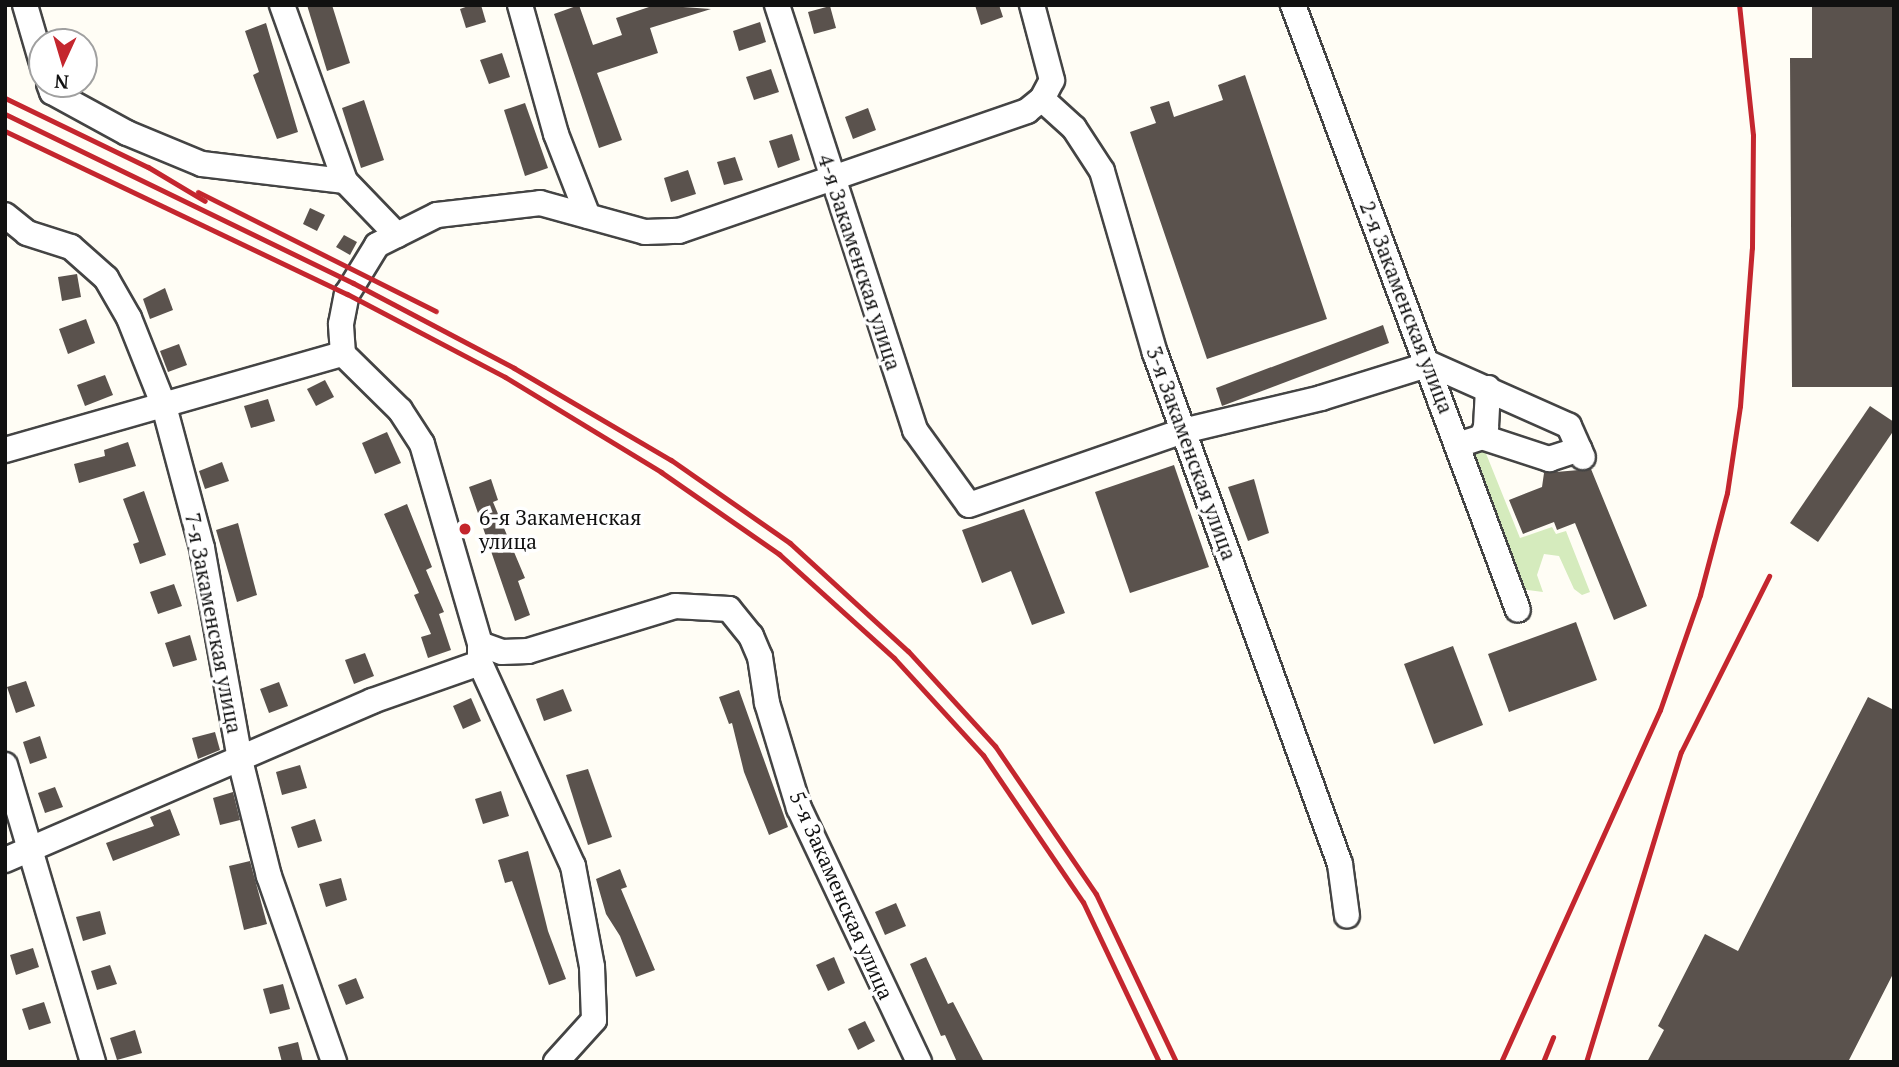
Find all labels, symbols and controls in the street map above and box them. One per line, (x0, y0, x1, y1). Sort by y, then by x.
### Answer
north arrow (28, 28, 98, 98)
text: N (54, 69, 70, 95)
street label: 4-я Закаменская улица (813, 151, 907, 373)
street label: 2-я Закаменская улица (1355, 197, 1459, 417)
street label: 3-я Закаменская улица (1142, 343, 1242, 563)
place label: 6-я Закаменская улица (479, 504, 641, 554)
street label: 7-я Закаменская улица (180, 511, 248, 735)
marker: 6-я Закаменская улица (457, 521, 473, 537)
street label: 5-я Закаменская улица (785, 787, 899, 1003)

